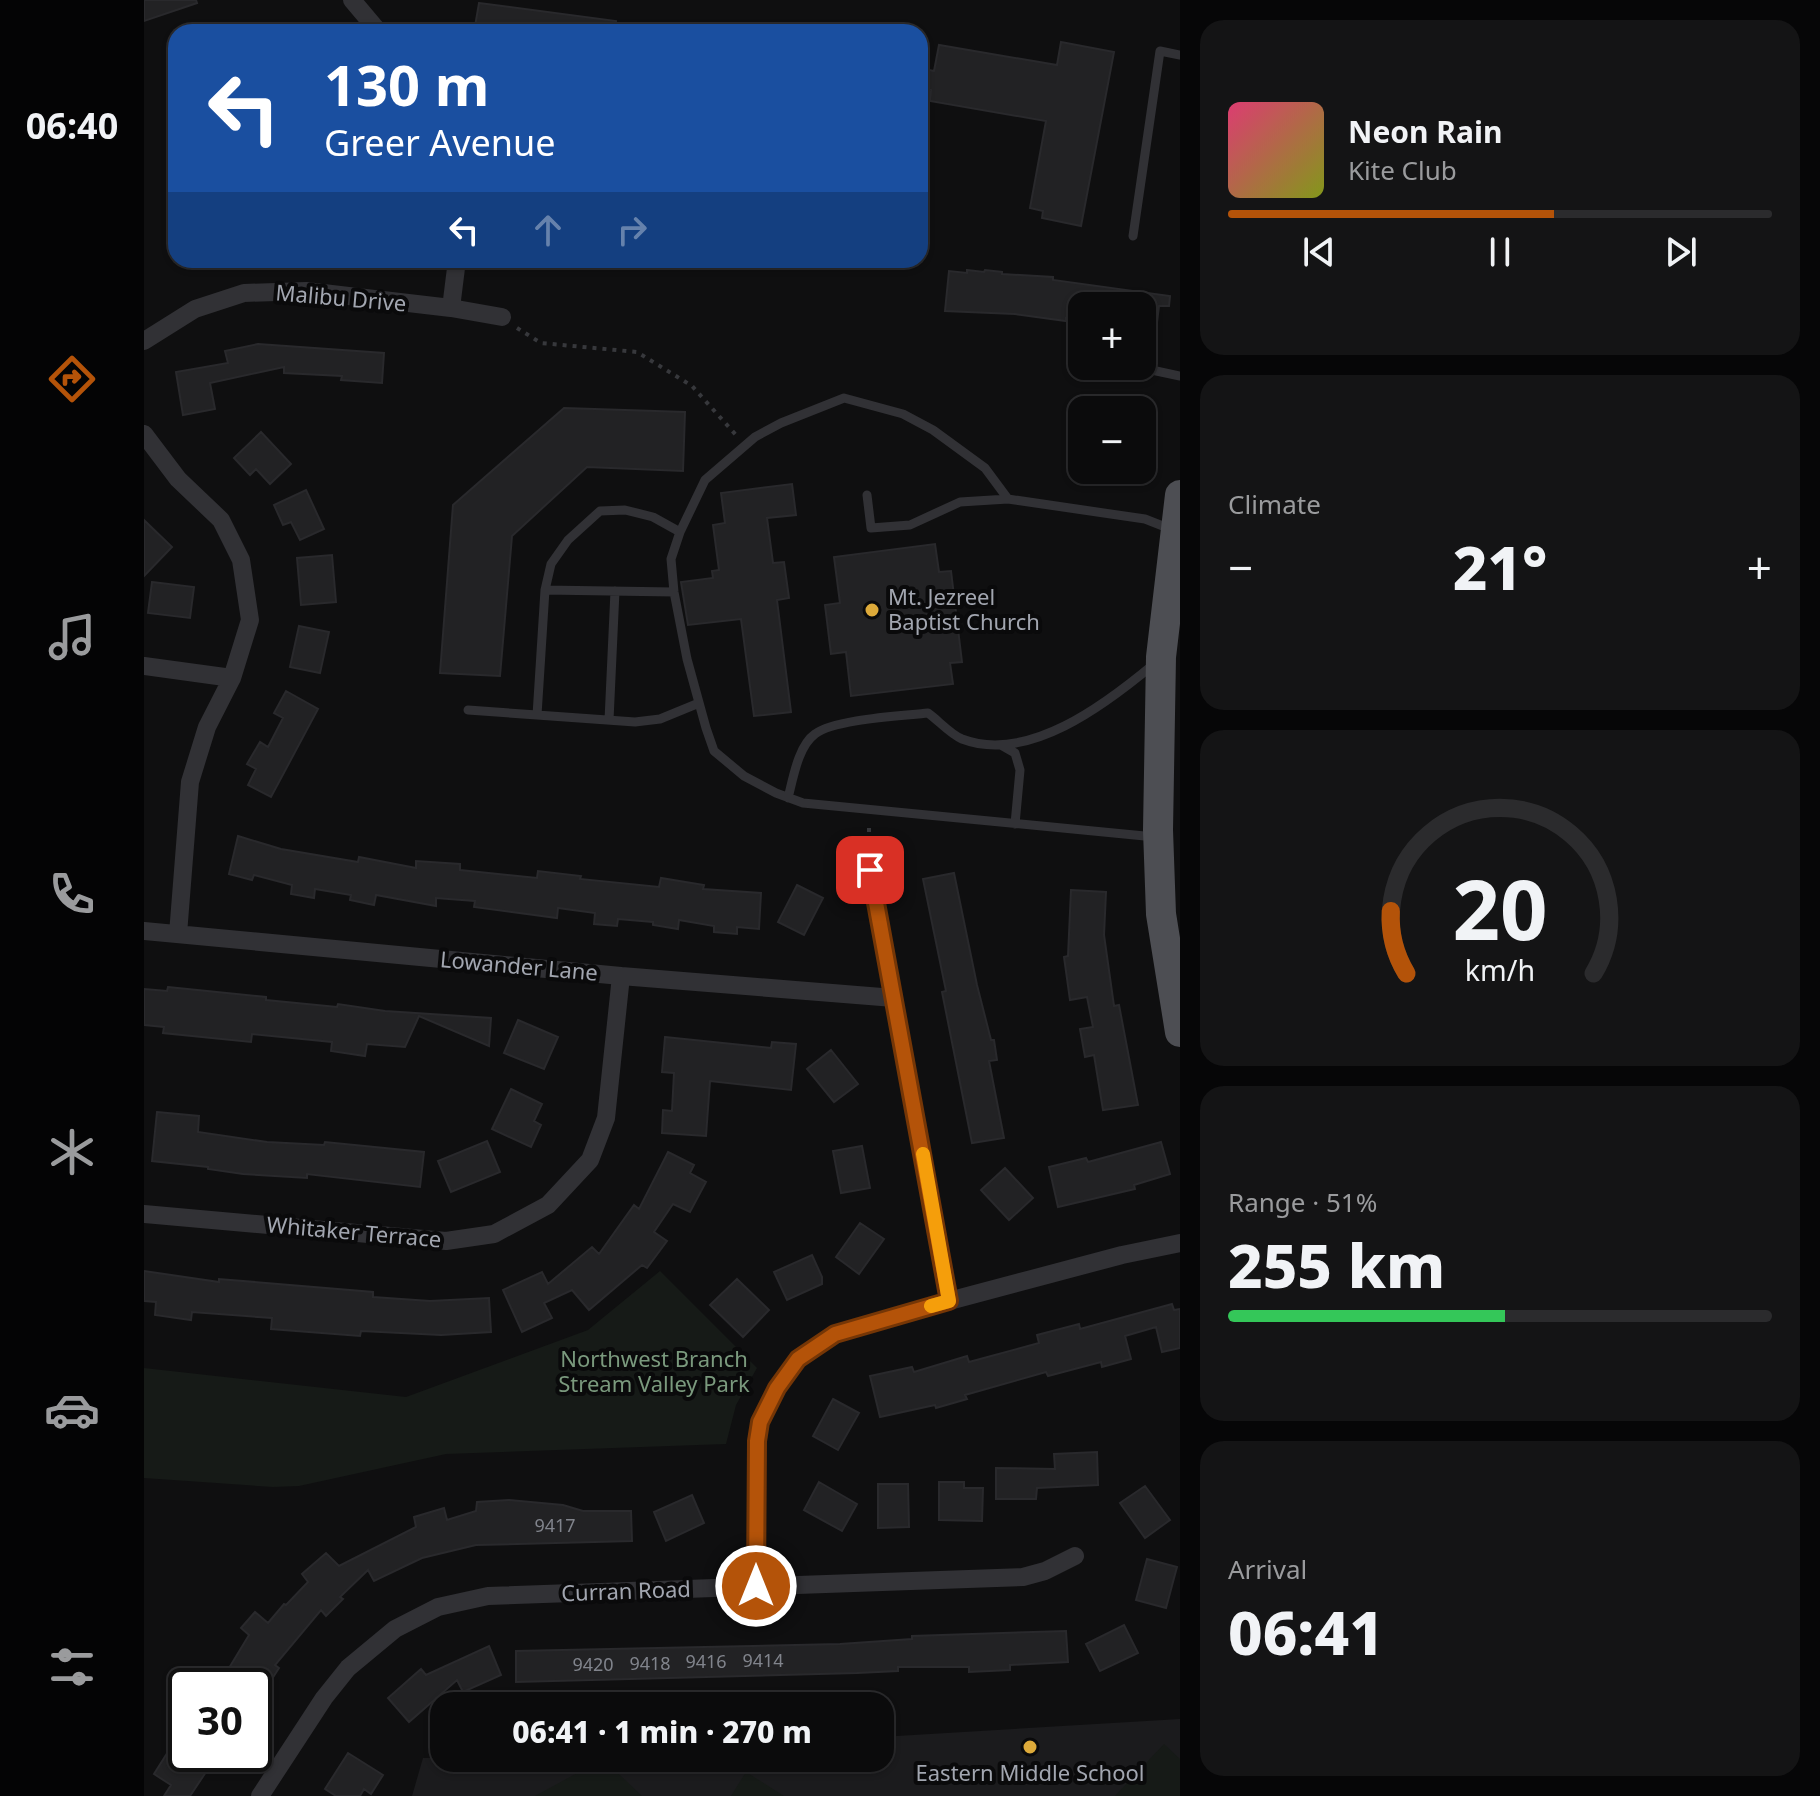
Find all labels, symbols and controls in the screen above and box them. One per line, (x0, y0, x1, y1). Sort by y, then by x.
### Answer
text: 130 m (324, 46, 489, 122)
icon: left (192, 56, 296, 160)
text: 06:40 (26, 101, 118, 150)
text: Neon Rain (1348, 111, 1502, 152)
text: Greer Avenue (324, 118, 556, 167)
text: Kite Club (1348, 152, 1457, 188)
icon: left (442, 208, 486, 252)
icon: ahead (526, 208, 570, 252)
icon: right (610, 208, 654, 252)
icon: previous (1297, 230, 1341, 274)
icon: pause (1478, 230, 1522, 274)
icon: next (1659, 230, 1703, 274)
street label: Malibu Drive (275, 276, 408, 318)
map controls (1068, 292, 1156, 484)
button: + (1068, 292, 1156, 380)
icon: directions (44, 351, 100, 407)
button: − (1068, 396, 1156, 484)
text: Climate (1228, 486, 1321, 522)
text: 21° (1453, 526, 1547, 608)
text: − (1228, 537, 1253, 597)
text: + (1747, 537, 1772, 597)
place label: Mt. Jezreel Baptist Church (888, 581, 1040, 636)
marker: Mt. Jezreel Baptist Church (863, 601, 881, 619)
icon: music (44, 609, 100, 665)
pin (836, 836, 904, 904)
icon: arrive (848, 848, 892, 892)
text: 20 (1452, 851, 1548, 964)
icon: phone (44, 866, 100, 922)
street label: Lowander Lane (439, 943, 599, 987)
text: km/h (1465, 950, 1535, 989)
icon: climate (44, 1124, 100, 1180)
text: Range · 51% (1228, 1184, 1377, 1220)
street label: Whitaker Terrace (266, 1208, 443, 1254)
text: 255 km (1228, 1224, 1445, 1306)
park label: Northwest Branch Stream Valley Park (558, 1343, 750, 1398)
icon: car (44, 1382, 100, 1438)
house number: 9417 (534, 1513, 576, 1537)
position arrow (714, 1544, 798, 1628)
text: Arrival (1228, 1551, 1307, 1587)
street label: Curran Road (561, 1573, 691, 1607)
text: 06:41 (1228, 1591, 1384, 1673)
icon: filters (44, 1639, 100, 1695)
house number: 9414 (742, 1648, 784, 1672)
house number: 9416 (685, 1649, 727, 1673)
house number: 9418 (629, 1651, 671, 1675)
house number: 9420 (572, 1652, 614, 1676)
speed limit sign: 30 (168, 1668, 272, 1772)
text: 06:41 · 1 min · 270 m (512, 1711, 812, 1752)
marker: Eastern Middle School (1021, 1738, 1039, 1756)
place label: Eastern Middle School (916, 1757, 1144, 1787)

